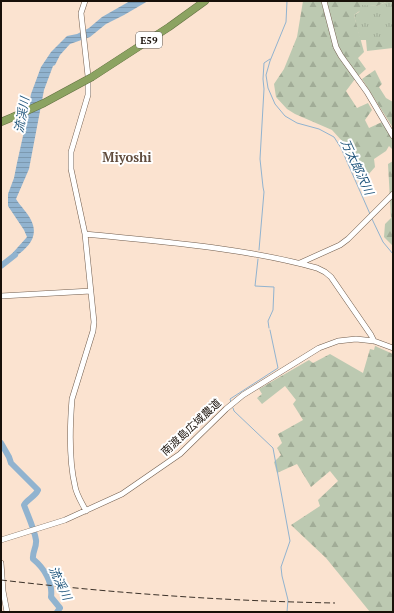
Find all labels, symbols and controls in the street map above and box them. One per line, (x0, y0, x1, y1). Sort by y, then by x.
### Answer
road number: E59 (136, 32, 162, 48)
water label: 流渓川 (11, 94, 32, 134)
water label: 万太郎沢川 (338, 136, 378, 199)
district label: Miyoshi (102, 148, 152, 166)
street label: 南渡島広域農道 (158, 396, 224, 458)
water label: 流渓川 (46, 563, 76, 604)

